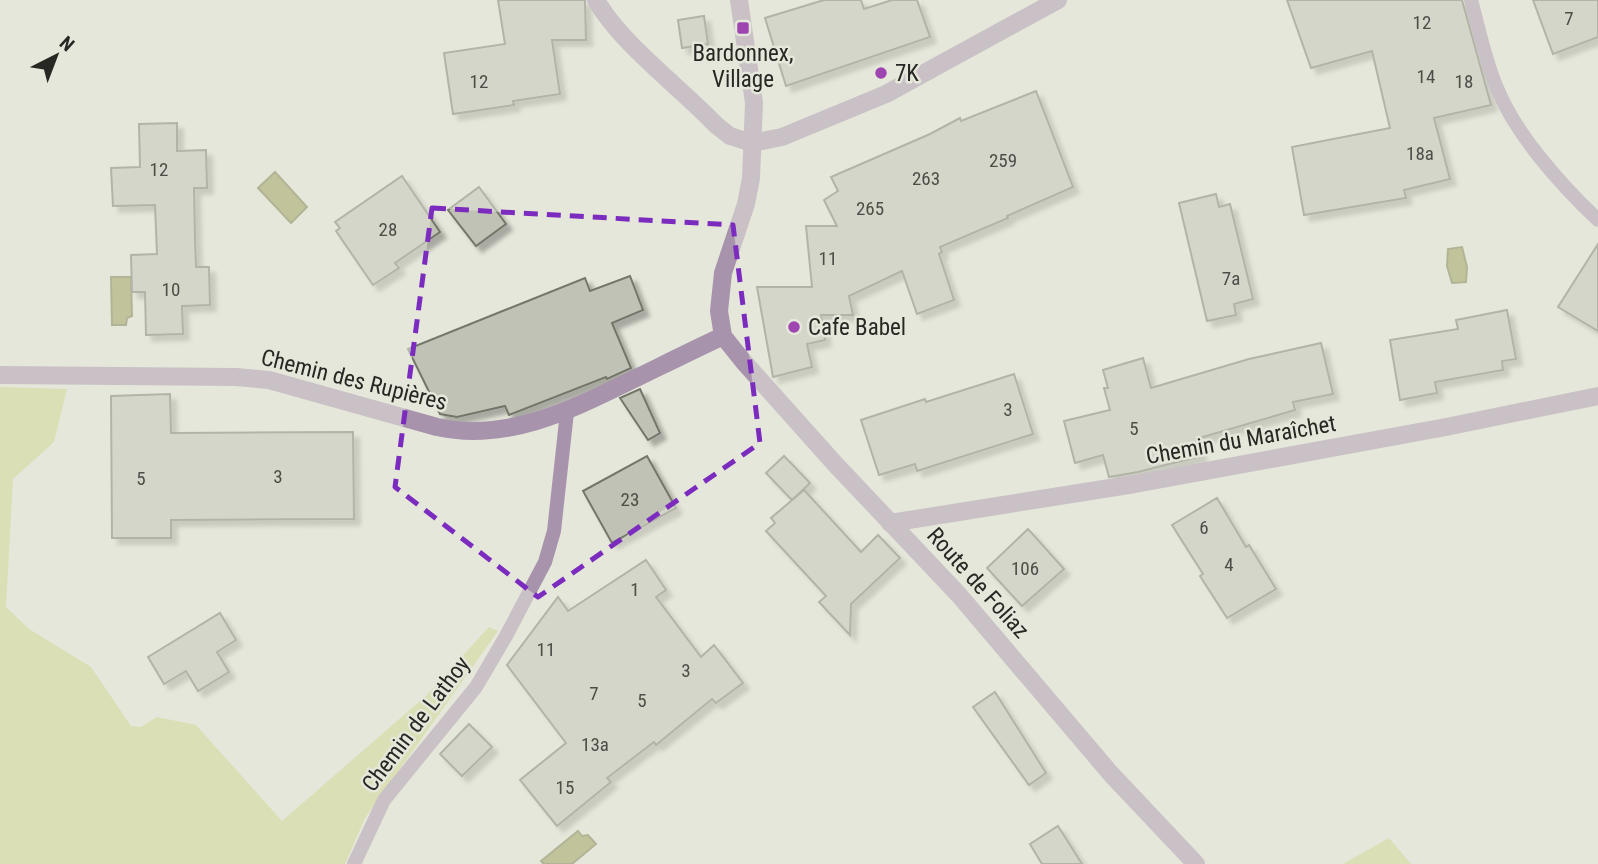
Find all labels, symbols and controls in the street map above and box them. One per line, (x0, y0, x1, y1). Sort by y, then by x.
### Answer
house number: 7 (1564, 7, 1574, 30)
house number: 12 (1413, 11, 1431, 34)
marker: Bardonnex, Village (735, 20, 751, 36)
north arrow (21, 21, 91, 91)
text: N (55, 31, 79, 56)
place label: Bardonnex, Village (692, 40, 794, 93)
place label: 7K (895, 60, 919, 87)
marker: 7K (873, 65, 889, 81)
house number: 14 (1417, 65, 1435, 88)
house number: 12 (470, 70, 488, 93)
house number: 18 (1455, 70, 1473, 93)
house number: 18a (1406, 142, 1434, 165)
house number: 259 (989, 149, 1017, 172)
house number: 12 (150, 158, 168, 181)
house number: 263 (912, 167, 940, 190)
house number: 265 (856, 197, 884, 220)
house number: 28 (379, 218, 397, 241)
house number: 11 (819, 247, 837, 270)
house number: 7a (1222, 267, 1240, 290)
house number: 10 (162, 278, 180, 301)
place label: Cafe Babel (808, 314, 906, 341)
marker: Cafe Babel (786, 319, 802, 335)
street label: Chemin des Rupières (258, 344, 450, 416)
house number: 3 (1003, 398, 1013, 421)
street label: Chemin du Maraîchet (1144, 410, 1338, 470)
house number: 5 (1129, 417, 1139, 440)
house number: 3 (273, 465, 283, 488)
house number: 5 (136, 467, 146, 490)
house number: 23 (621, 488, 639, 511)
house number: 6 (1199, 516, 1209, 539)
street label: Route de Foliaz (921, 522, 1035, 644)
house number: 4 (1224, 553, 1234, 576)
house number: 106 (1011, 557, 1039, 580)
house number: 1 (630, 578, 640, 601)
house number: 11 (537, 638, 555, 661)
street label: Chemin de Lathoy (356, 651, 476, 797)
house number: 3 (681, 659, 691, 682)
house number: 7 (589, 682, 599, 705)
house number: 5 (637, 689, 647, 712)
house number: 13a (581, 733, 609, 756)
house number: 15 (556, 776, 574, 799)

